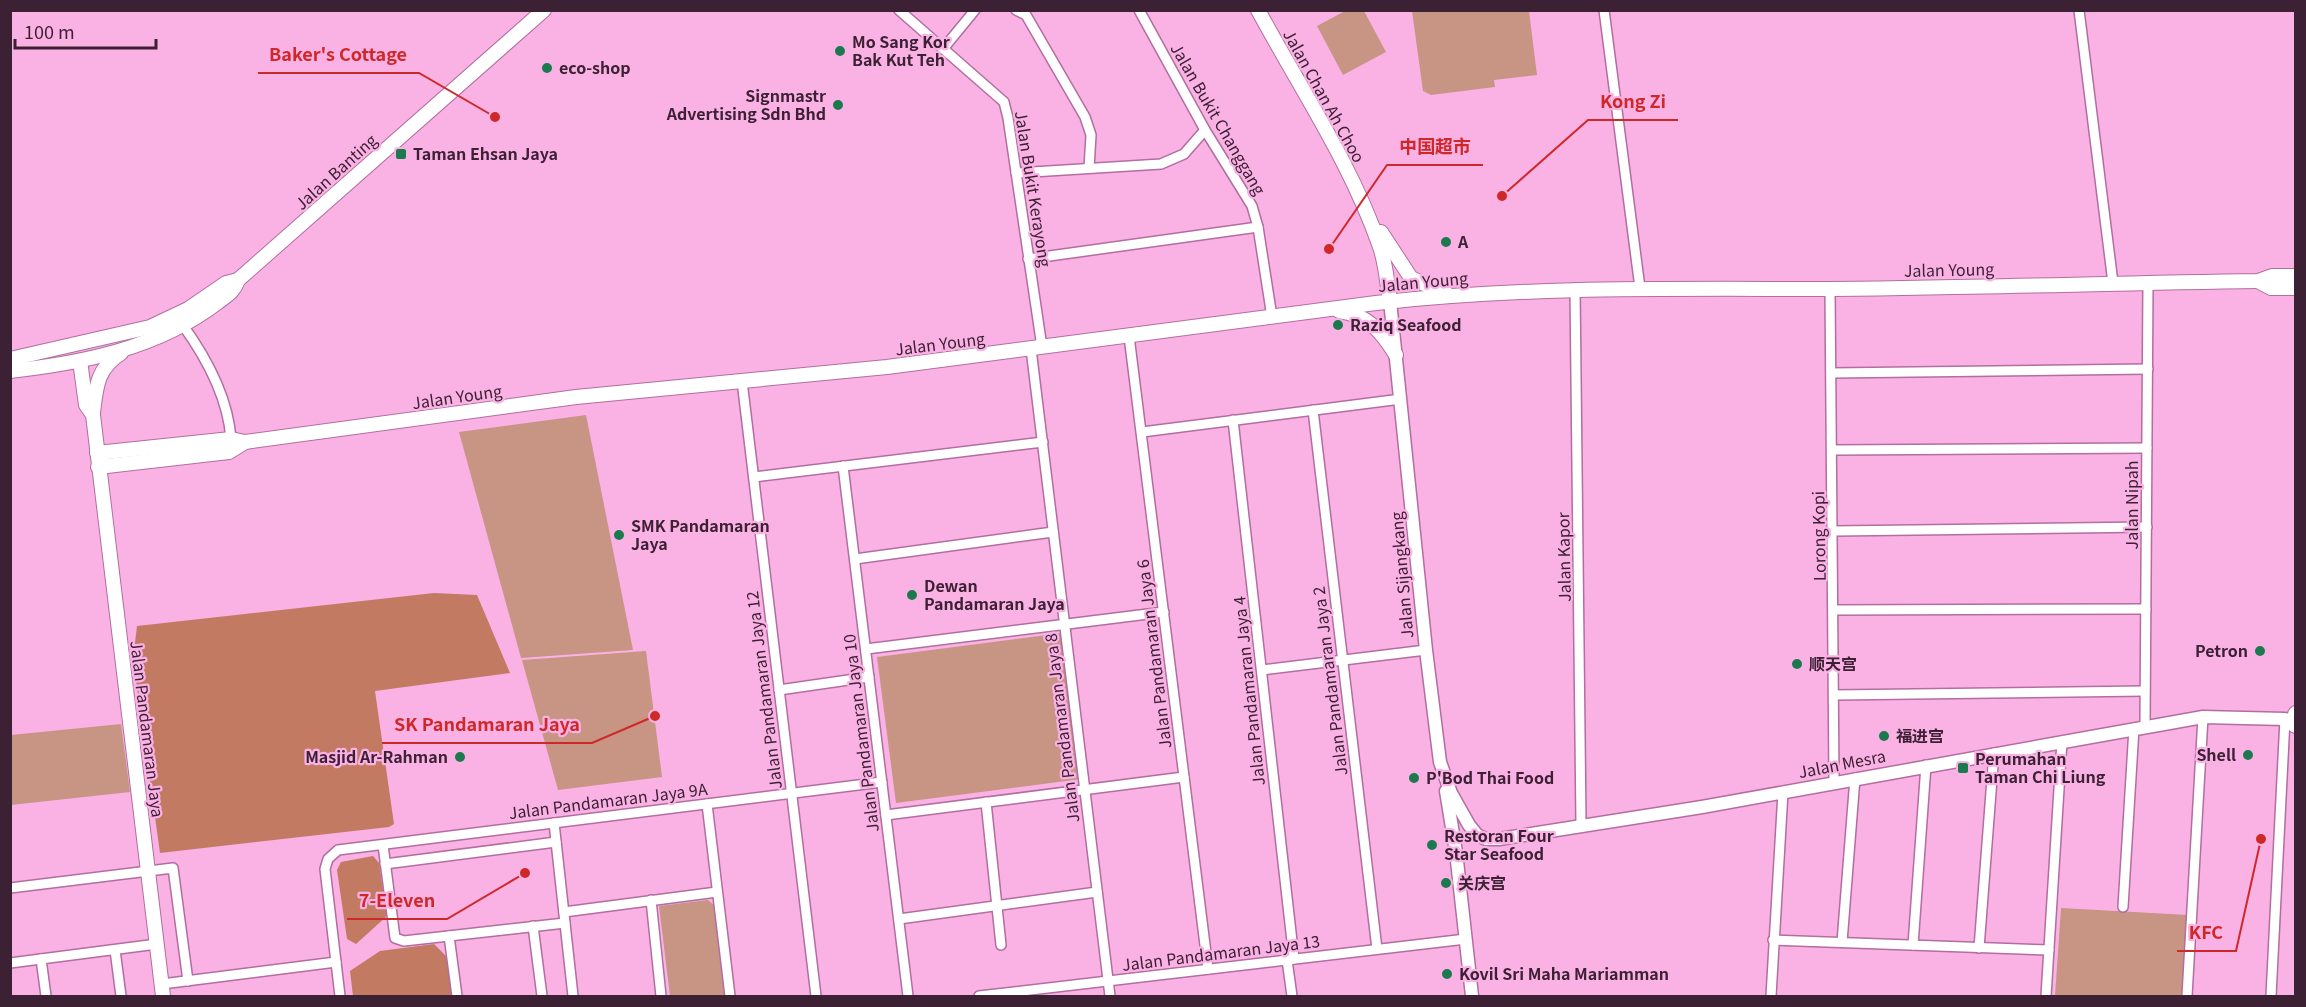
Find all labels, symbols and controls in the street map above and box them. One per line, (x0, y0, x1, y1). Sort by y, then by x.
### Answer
scale bar (15, 12, 156, 50)
text: 100 m (24, 18, 75, 44)
street label: Jalan Chan Ah Choo (1278, 25, 1372, 167)
place label: Mo Sang Kor Bak Kut Teh (852, 29, 950, 71)
callout: Baker's Cottage (258, 37, 419, 73)
street label: Jalan Bukit Changgang (1166, 38, 1272, 199)
text: Baker's Cottage (269, 40, 407, 66)
marker: Mo Sang Kor Bak Kut Teh (833, 44, 847, 58)
place label: eco-shop (559, 55, 631, 79)
marker: eco-shop (540, 61, 554, 75)
place label: Signmastr Advertising Sdn Bhd (666, 83, 826, 125)
callout: Kong Zi (1588, 84, 1678, 120)
text: Kong Zi (1600, 87, 1666, 113)
marker: Signmastr Advertising Sdn Bhd (831, 98, 845, 112)
street label: Jalan Bukit Kerayong (1010, 109, 1058, 269)
street label: Jalan Banting (289, 128, 382, 215)
callout: 中国超市 (1387, 129, 1483, 165)
text: 中国超市 (1399, 132, 1471, 158)
place label: Taman Ehsan Jaya (413, 141, 558, 165)
marker: Taman Ehsan Jaya (394, 147, 408, 161)
place label: A (1457, 229, 1469, 253)
marker: A (1439, 235, 1453, 249)
street label: Jalan Young (1904, 256, 1994, 282)
street label: Jalan Young (1377, 265, 1469, 297)
place label: Raziq Seafood (1350, 312, 1462, 336)
marker: Raziq Seafood (1331, 318, 1345, 332)
street label: Jalan Young (894, 326, 986, 360)
street label: Jalan Young (410, 378, 503, 414)
street label: Jalan Nipah (2119, 461, 2143, 549)
street label: Lorong Kopi (1805, 491, 1831, 581)
street label: Jalan Sijangkang (1384, 511, 1418, 639)
street label: Jalan Kapor (1550, 511, 1576, 602)
place label: SMK Pandamaran Jaya (631, 513, 770, 555)
marker: SMK Pandamaran Jaya (612, 528, 626, 542)
street label: Jalan Pandamaran Jaya 6 (1129, 558, 1177, 750)
place label: Dewan Pandamaran Jaya (924, 573, 1065, 615)
street label: Jalan Pandamaran Jaya 2 (1305, 585, 1353, 777)
marker: Dewan Pandamaran Jaya (905, 588, 919, 602)
street label: Jalan Pandamaran Jaya 12 (739, 590, 787, 790)
street label: Jalan Pandamaran Jaya 4 (1226, 595, 1270, 787)
street label: Jalan Pandamaran Jaya 8 (1037, 632, 1085, 824)
street label: Jalan Pandamaran Jaya 10 (836, 633, 884, 833)
place label: Petron (2195, 638, 2248, 662)
street label: Jalan Pandamaran Jaya (125, 639, 171, 819)
marker: Petron (2253, 644, 2267, 658)
place label: 顺天宫 (1809, 651, 1857, 675)
marker: 顺天宫 (1790, 657, 1804, 671)
callout: SK Pandamaran Jaya (382, 707, 592, 743)
text: SK Pandamaran Jaya (394, 710, 580, 736)
place label: 福进宫 (1896, 723, 1944, 747)
marker: 福进宫 (1877, 729, 1891, 743)
place label: Shell (2196, 742, 2236, 766)
street label: Jalan Mesra (1796, 743, 1888, 783)
place label: Masjid Ar-Rahman (305, 744, 448, 768)
place label: Perumahan Taman Chi Liung (1975, 746, 2106, 788)
marker: Shell (2241, 748, 2255, 762)
marker: Masjid Ar-Rahman (453, 750, 467, 764)
marker: Perumahan Taman Chi Liung (1956, 761, 1970, 775)
place label: P'Bod Thai Food (1426, 765, 1554, 789)
marker: P'Bod Thai Food (1407, 771, 1421, 785)
street label: Jalan Pandamaran Jaya 9A (507, 776, 709, 824)
place label: Restoran Four Star Seafood (1444, 823, 1554, 865)
marker: Restoran Four Star Seafood (1425, 838, 1439, 852)
place label: 关庆宫 (1458, 870, 1506, 894)
marker: 关庆宫 (1439, 876, 1453, 890)
callout: 7-Eleven (347, 883, 447, 919)
text: 7-Eleven (359, 886, 435, 912)
callout: KFC (2177, 915, 2236, 951)
text: KFC (2189, 918, 2223, 944)
street label: Jalan Pandamaran Jaya 13 (1121, 928, 1321, 976)
place label: Kovil Sri Maha Mariamman (1459, 961, 1669, 985)
marker: Kovil Sri Maha Mariamman (1440, 967, 1454, 981)

